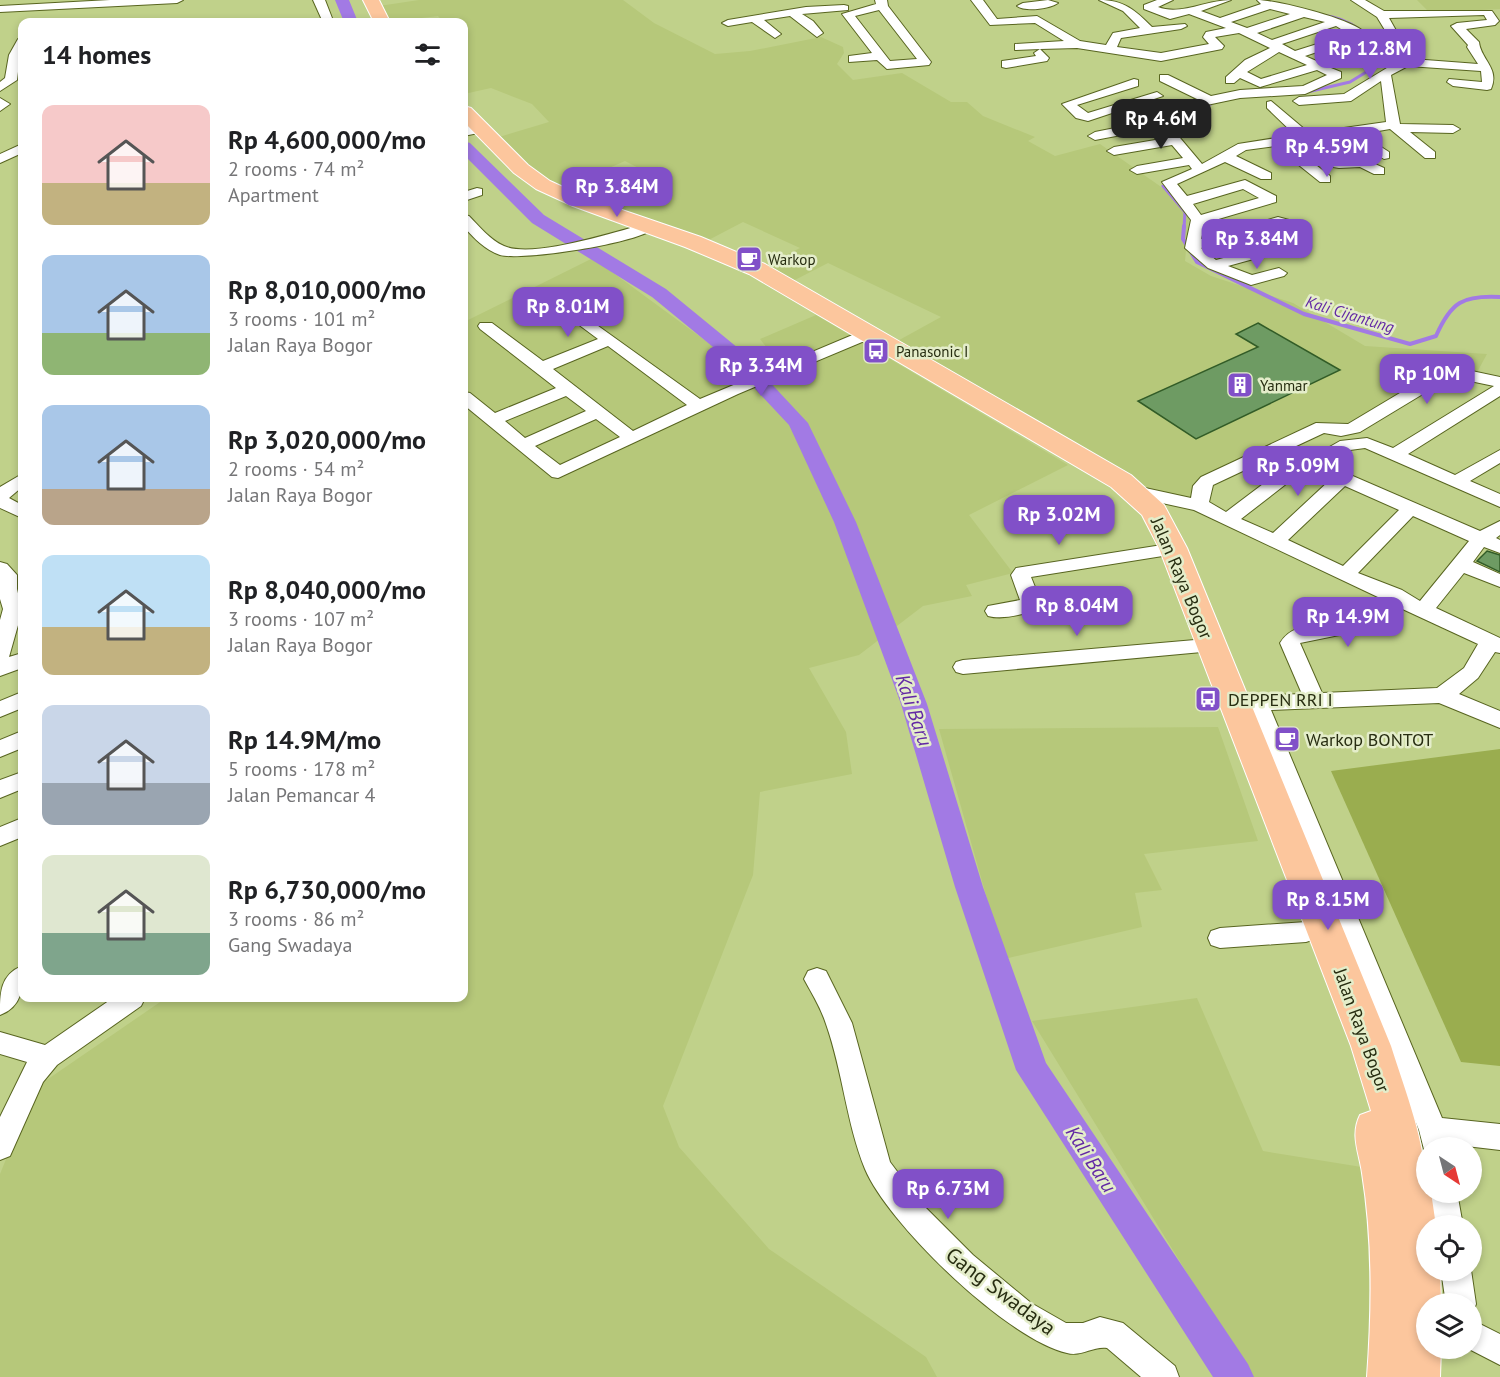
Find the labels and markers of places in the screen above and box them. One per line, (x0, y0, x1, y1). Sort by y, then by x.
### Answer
pin: Rp 12.8M (1308, 29, 1432, 80)
pin: Rp 4.6M (1106, 99, 1216, 150)
pin: Rp 4.59M (1265, 127, 1389, 178)
pin: Rp 3.84M (555, 167, 679, 218)
pin: Rp 3.84M (1195, 219, 1319, 270)
cafe icon: Warkop (734, 244, 764, 274)
place label: Warkop (768, 250, 816, 269)
pin: Rp 8.01M (506, 287, 630, 338)
bus stop icon: Panasonic I (861, 336, 891, 366)
place label: Panasonic I (896, 342, 968, 361)
pin: Rp 3.34M (699, 346, 823, 397)
pin: Rp 10M (1378, 354, 1476, 405)
building icon: Yanmar (1225, 370, 1255, 400)
place label: Yanmar (1260, 376, 1308, 395)
pin: Rp 5.09M (1236, 446, 1360, 497)
pin: Rp 3.02M (997, 495, 1121, 546)
pin: Rp 8.04M (1015, 586, 1139, 637)
pin: Rp 14.9M (1286, 597, 1410, 648)
bus stop icon: DEPPEN RRI I (1193, 684, 1223, 714)
place label: DEPPEN RRI I (1228, 688, 1333, 711)
cafe icon: Warkop BONTOT (1272, 724, 1302, 754)
place label: Warkop BONTOT (1306, 728, 1433, 751)
pin: Rp 8.15M (1266, 880, 1390, 931)
pin: Rp 6.73M (886, 1169, 1010, 1220)

